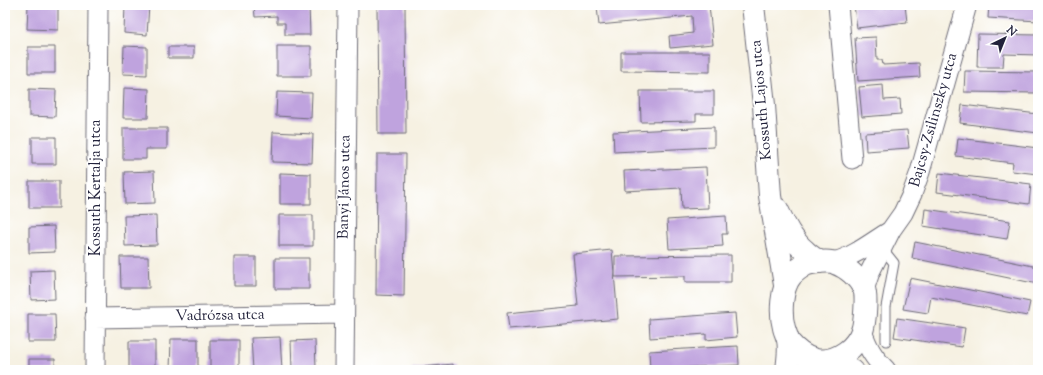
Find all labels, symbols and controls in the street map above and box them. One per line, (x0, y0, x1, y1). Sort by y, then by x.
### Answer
north arrow (985, 18, 1025, 58)
text: N (1002, 22, 1020, 40)
street label: Kossuth Lajos utca (746, 39, 778, 161)
street label: Bajcsy-Zsilinszky utca (905, 50, 963, 190)
street label: Kossuth Kertalja utca (86, 120, 107, 256)
street label: Banyi János utca (334, 135, 356, 239)
street label: Vadrózsa utca (175, 305, 265, 327)

